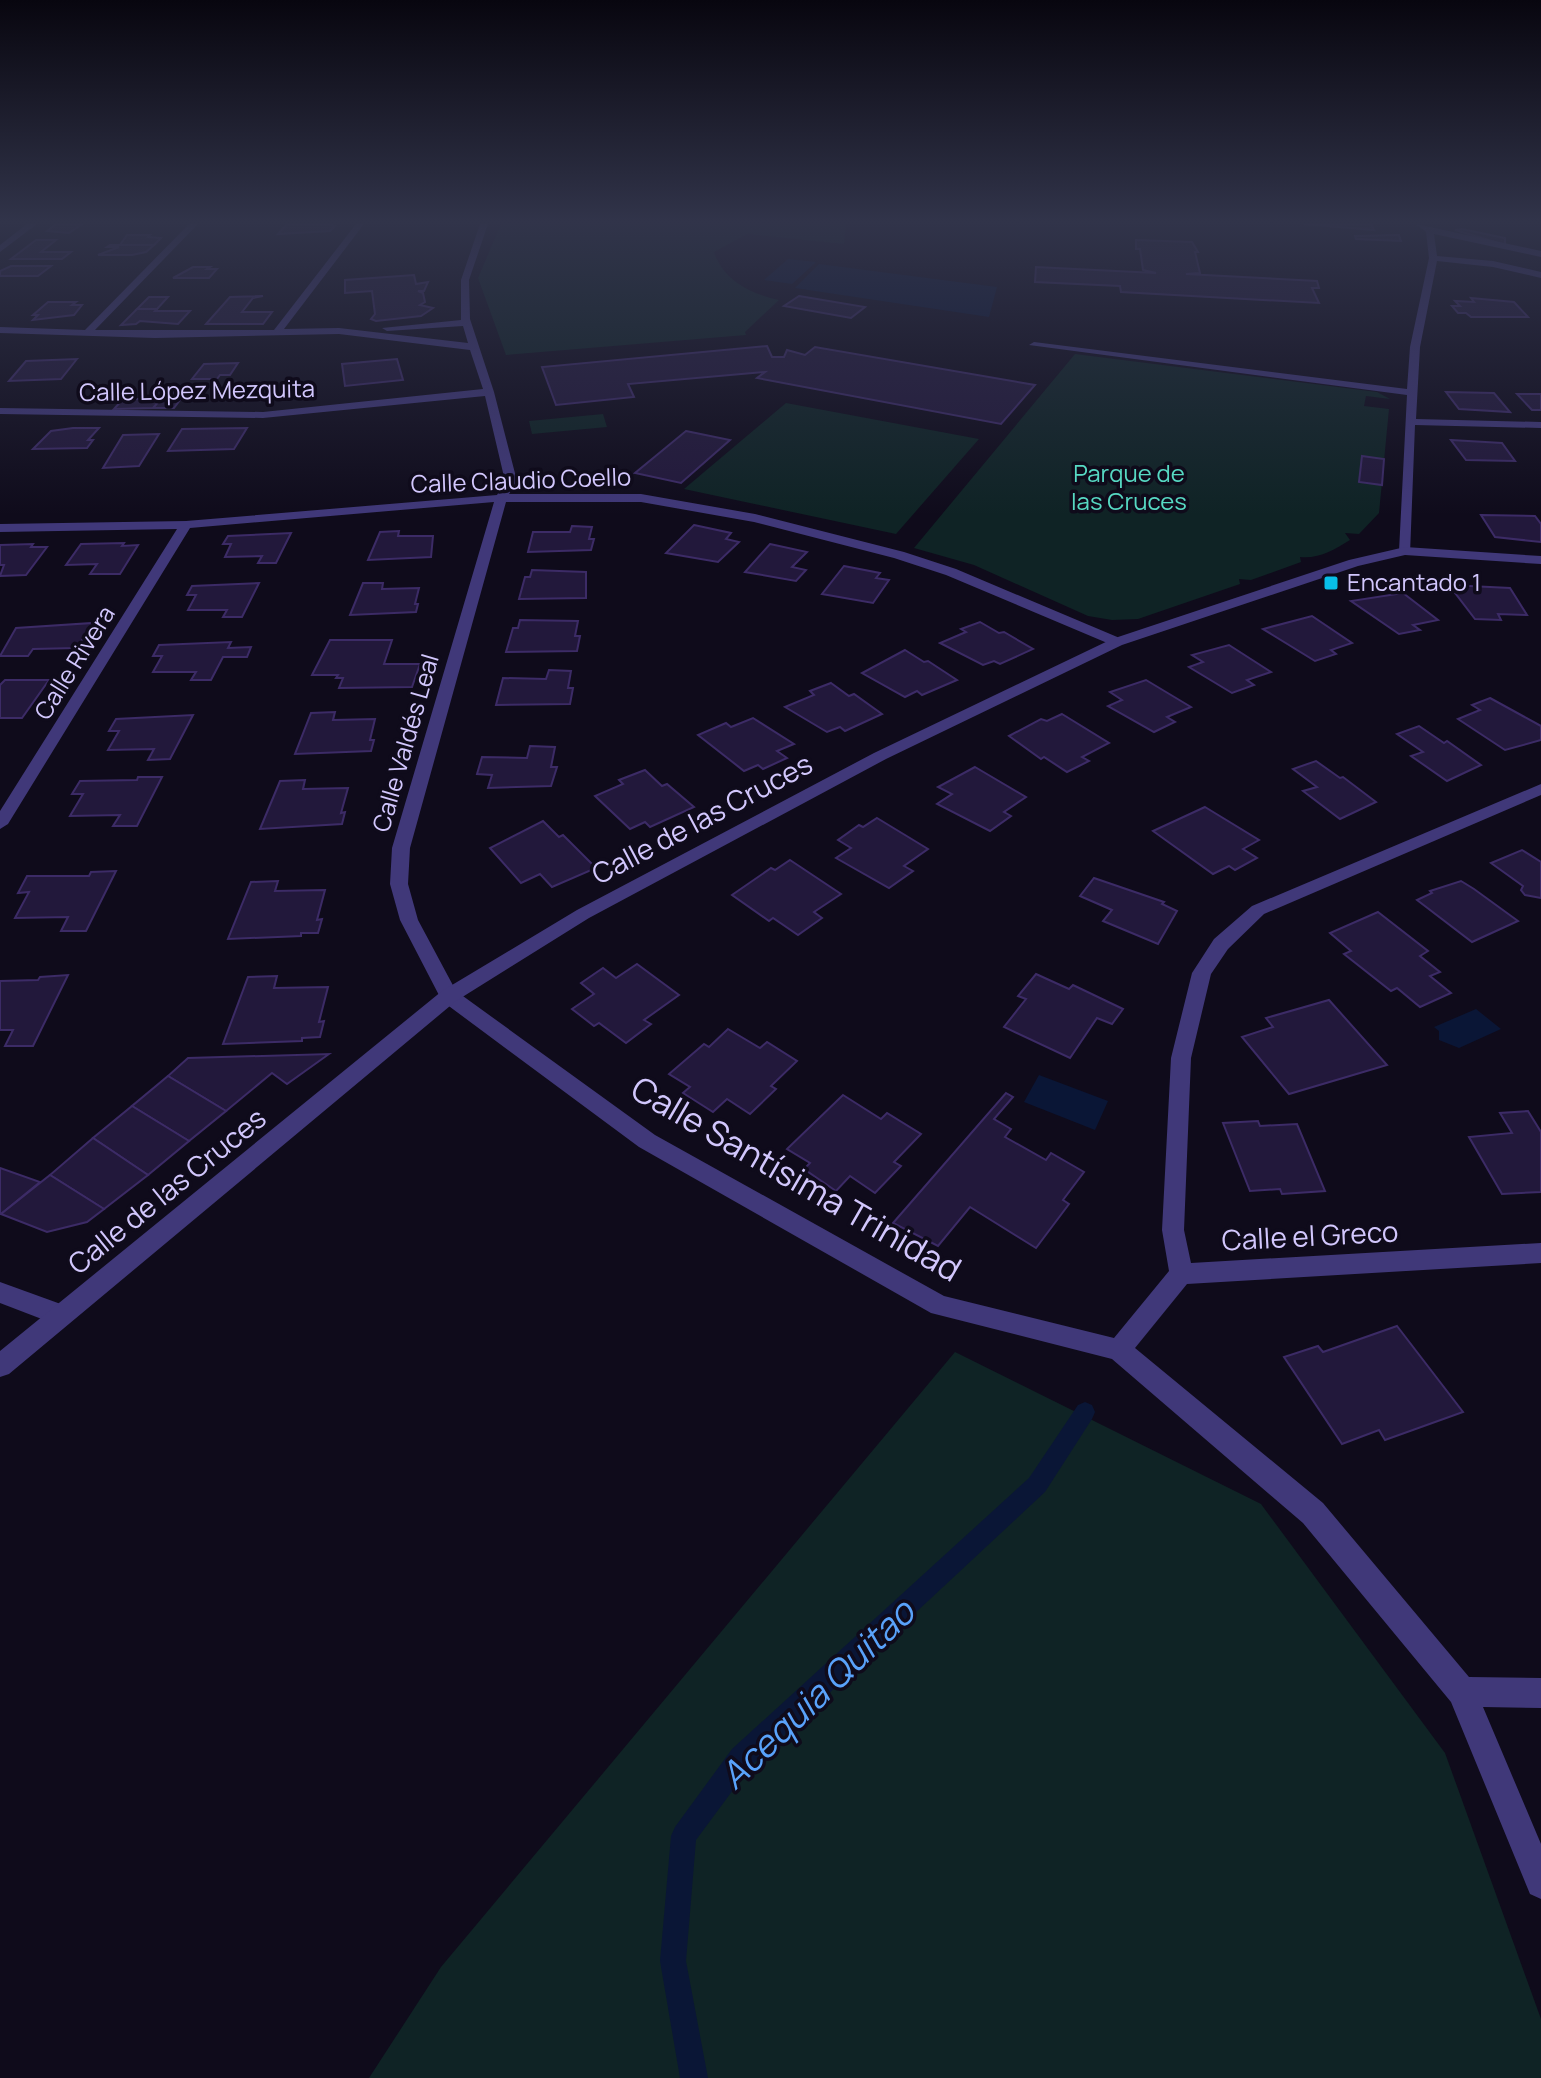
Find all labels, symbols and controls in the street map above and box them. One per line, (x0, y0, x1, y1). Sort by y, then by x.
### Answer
street label: Calle López Mezquita (79, 371, 315, 408)
park label: Parque de las Cruces (1071, 456, 1187, 517)
street label: Calle Claudio Coello (410, 459, 632, 500)
place label: Encantado 1 (1347, 565, 1481, 598)
marker: Encantado 1 (1322, 574, 1340, 592)
street label: Calle Rivera (26, 599, 122, 725)
street label: Calle Valdés Leal (363, 650, 446, 835)
street label: Calle de las Cruces (585, 744, 818, 892)
street label: Calle Santísima Trinidad (623, 1065, 970, 1291)
street label: Calle de las Cruces (59, 1099, 273, 1282)
street label: Calle el Greco (1221, 1211, 1399, 1259)
water label: Acequia Quitao (709, 1586, 927, 1799)

